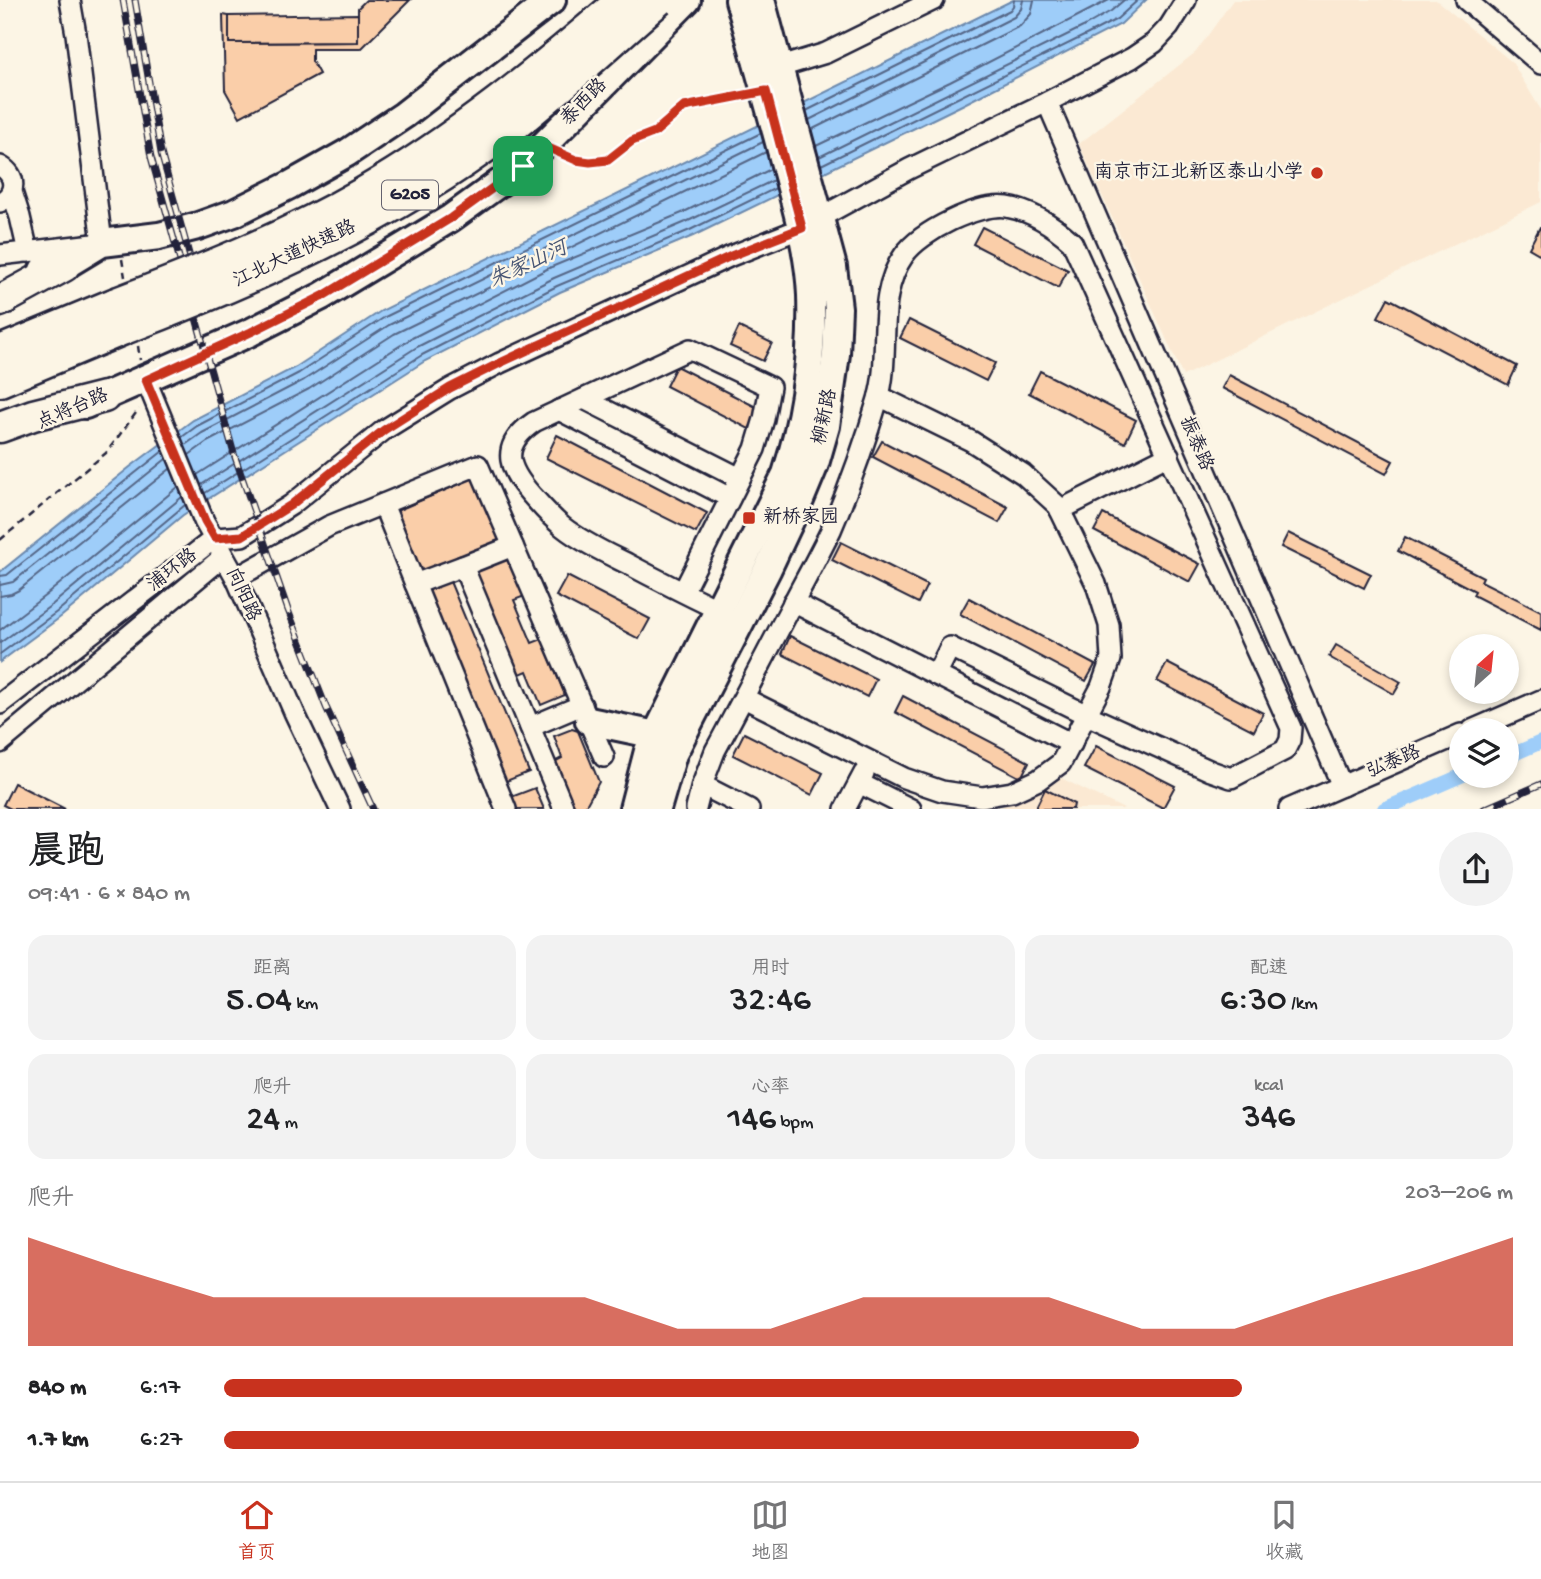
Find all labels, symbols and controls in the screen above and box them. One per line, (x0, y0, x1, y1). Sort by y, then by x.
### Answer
street label: 泰西路 (556, 74, 613, 131)
pin (493, 136, 553, 196)
icon: arrive (504, 147, 542, 185)
place label: 南京市江北新区泰山小学 (1094, 161, 1303, 185)
marker: 南京市江北新区泰山小学 (1309, 165, 1325, 181)
road number: G205 (382, 180, 438, 210)
street label: 江北大道快速路 (229, 216, 360, 294)
water label: 朱家山河 (485, 234, 575, 295)
street label: 点将台路 (33, 384, 112, 435)
street label: 柳新路 (808, 387, 843, 447)
street label: 振泰路 (1173, 413, 1218, 475)
place label: 新桥家园 (763, 506, 839, 530)
marker: 新桥家园 (741, 510, 757, 526)
street label: 浦环路 (143, 544, 203, 598)
street label: 向阳路 (220, 564, 265, 626)
north arrow (1449, 634, 1519, 704)
map controls (1449, 634, 1519, 788)
button: layers (1449, 718, 1519, 788)
street label: 弘泰路 (1363, 740, 1425, 785)
button: share (1439, 832, 1513, 906)
text: 晨跑 (28, 833, 104, 877)
text: 09:41 · 6 × 840 m (28, 881, 190, 908)
text: 距离 (253, 958, 291, 981)
text: 用时 (751, 958, 790, 981)
text: 配速 (1250, 958, 1288, 981)
text: 5.04 (226, 981, 292, 1022)
text: 32:46 (730, 981, 811, 1022)
text: 6:30 (1220, 981, 1287, 1022)
text: km (292, 993, 318, 1016)
text: /km (1287, 993, 1318, 1016)
text: kcal (1254, 1075, 1284, 1098)
text: 爬升 (253, 1077, 291, 1100)
text: 心率 (751, 1077, 790, 1100)
text: 346 (1243, 1098, 1295, 1139)
text: 24 (246, 1100, 280, 1141)
text: 146 (728, 1100, 776, 1141)
text: m (280, 1112, 298, 1135)
text: bpm (776, 1112, 813, 1135)
text: 203–206 m (1405, 1180, 1513, 1207)
text: 爬升 (28, 1186, 74, 1213)
text: 840 m (28, 1375, 86, 1402)
text: 6:17 (140, 1375, 180, 1402)
text: 1.7 km (28, 1427, 89, 1454)
text: 6:27 (140, 1427, 182, 1454)
tab: 首页 (238, 1496, 276, 1566)
tab: 地图 (751, 1496, 789, 1566)
tab: 收藏 (1265, 1496, 1303, 1566)

